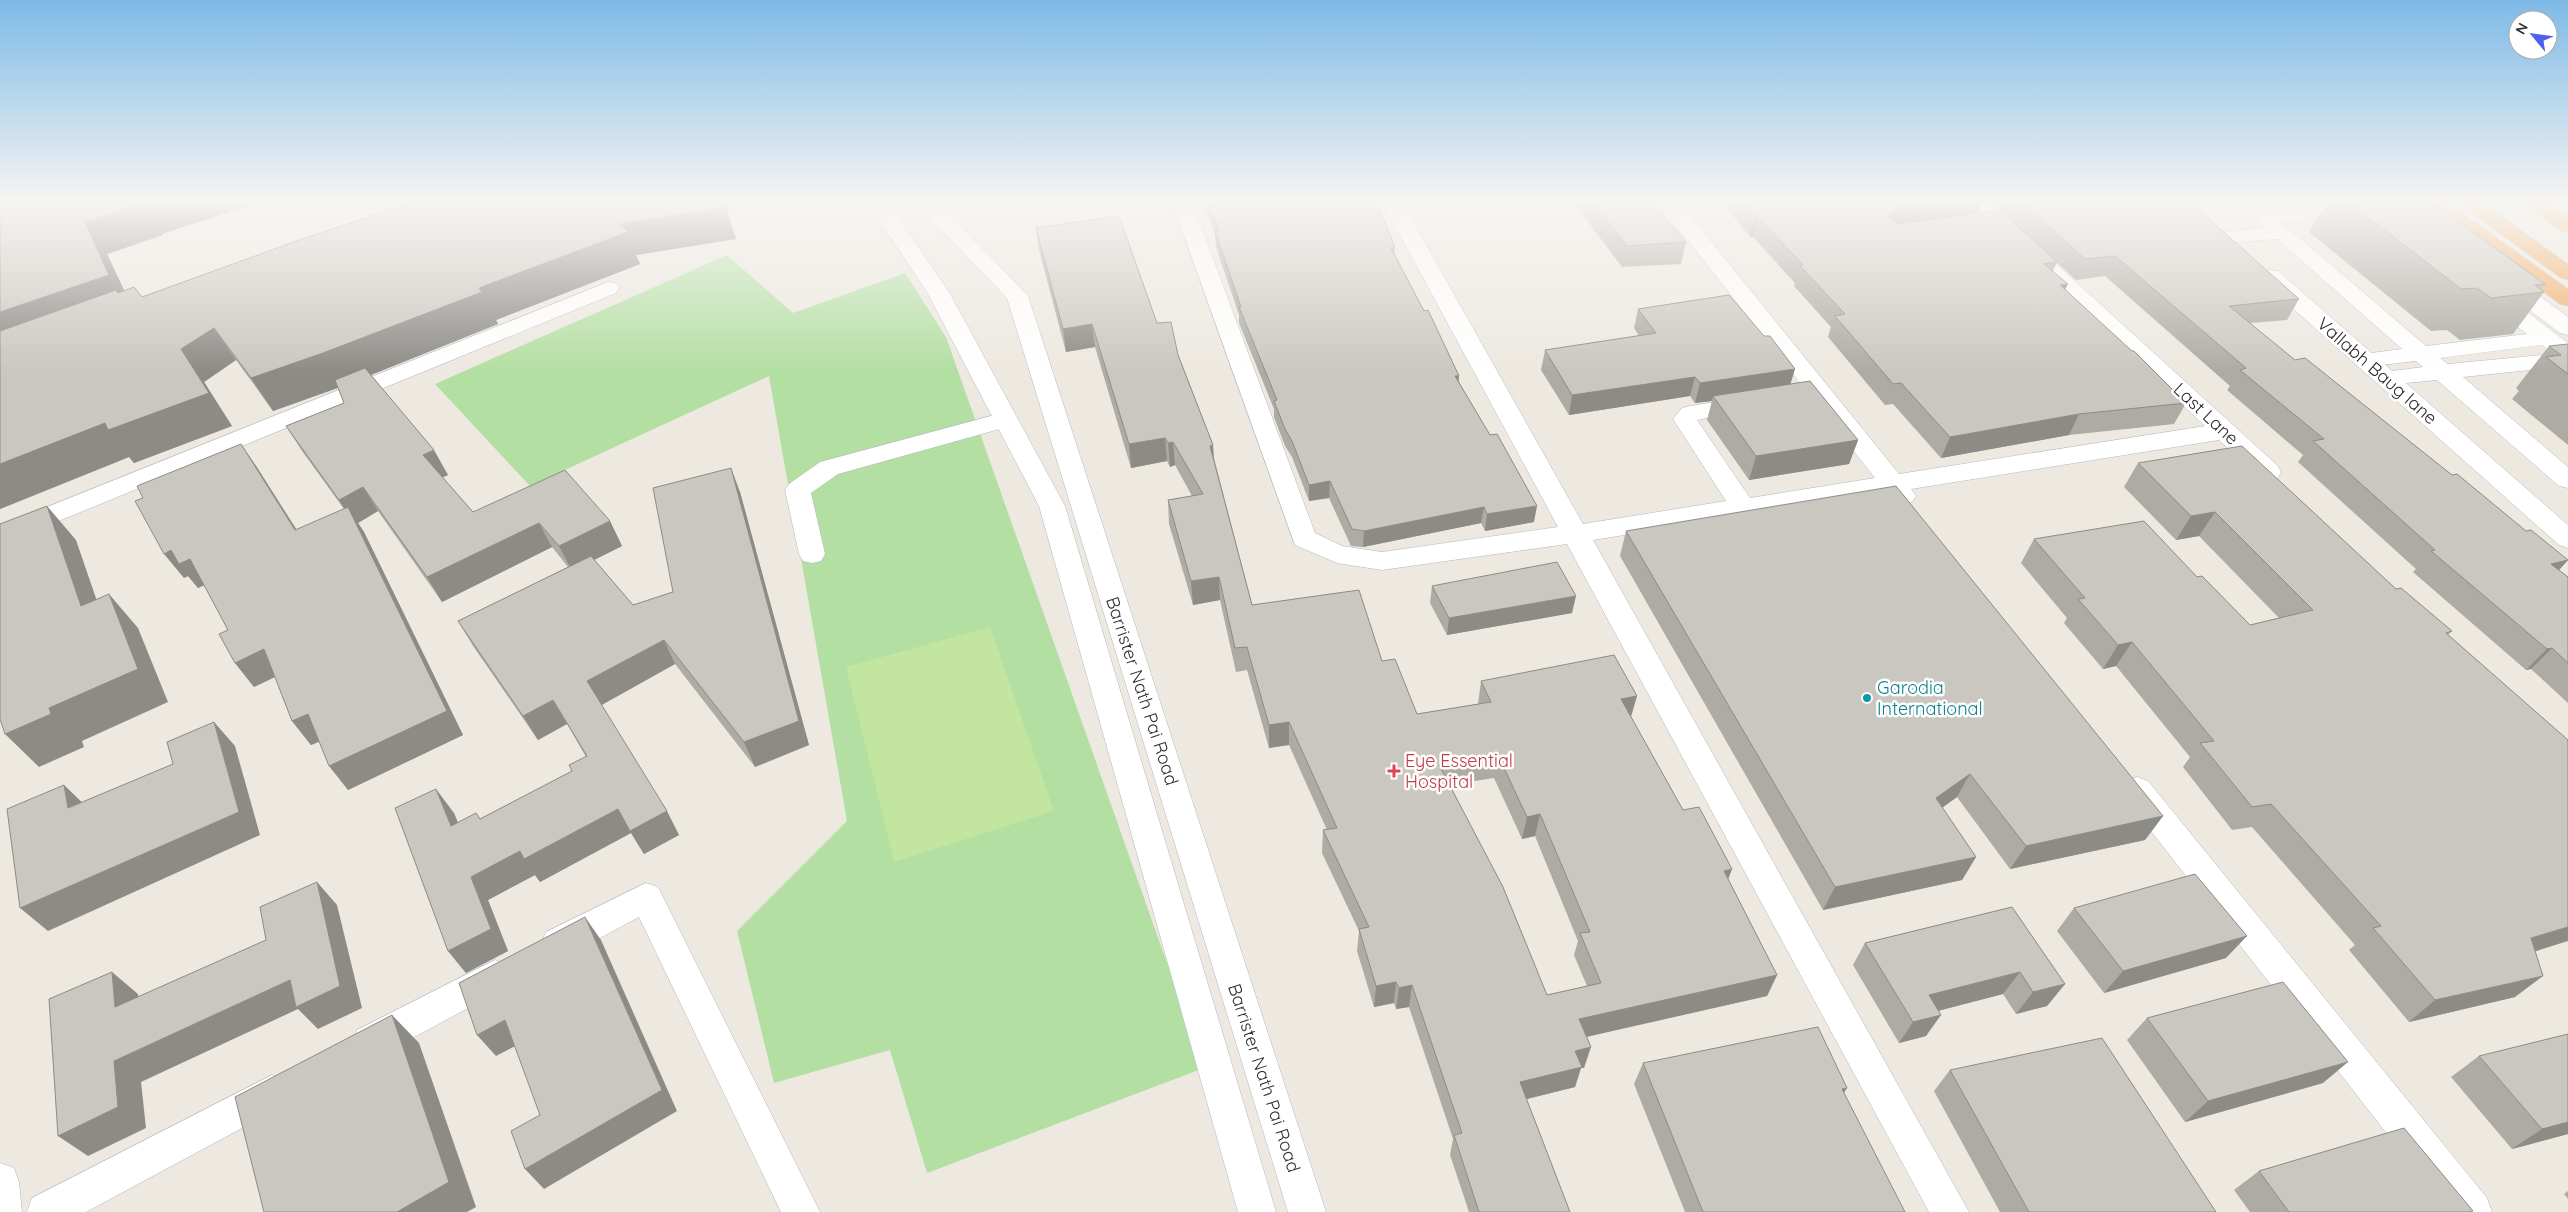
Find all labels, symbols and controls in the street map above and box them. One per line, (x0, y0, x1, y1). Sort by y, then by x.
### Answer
north arrow (2508, 10, 2558, 60)
text: N (2511, 20, 2532, 38)
street label: Vallabh Baug lane (2312, 312, 2442, 429)
street label: Last Lane (2169, 378, 2244, 450)
street label: Barrister Nath Pai Road (1101, 594, 1184, 788)
place label: Garodia International (1877, 676, 1983, 720)
marker: Garodia International (1861, 692, 1873, 704)
place label: Eye Essential Hospital (1405, 749, 1513, 793)
marker: Eye Essential Hospital (1387, 764, 1401, 778)
street label: Barrister Nath Pai Road (1223, 981, 1306, 1175)

